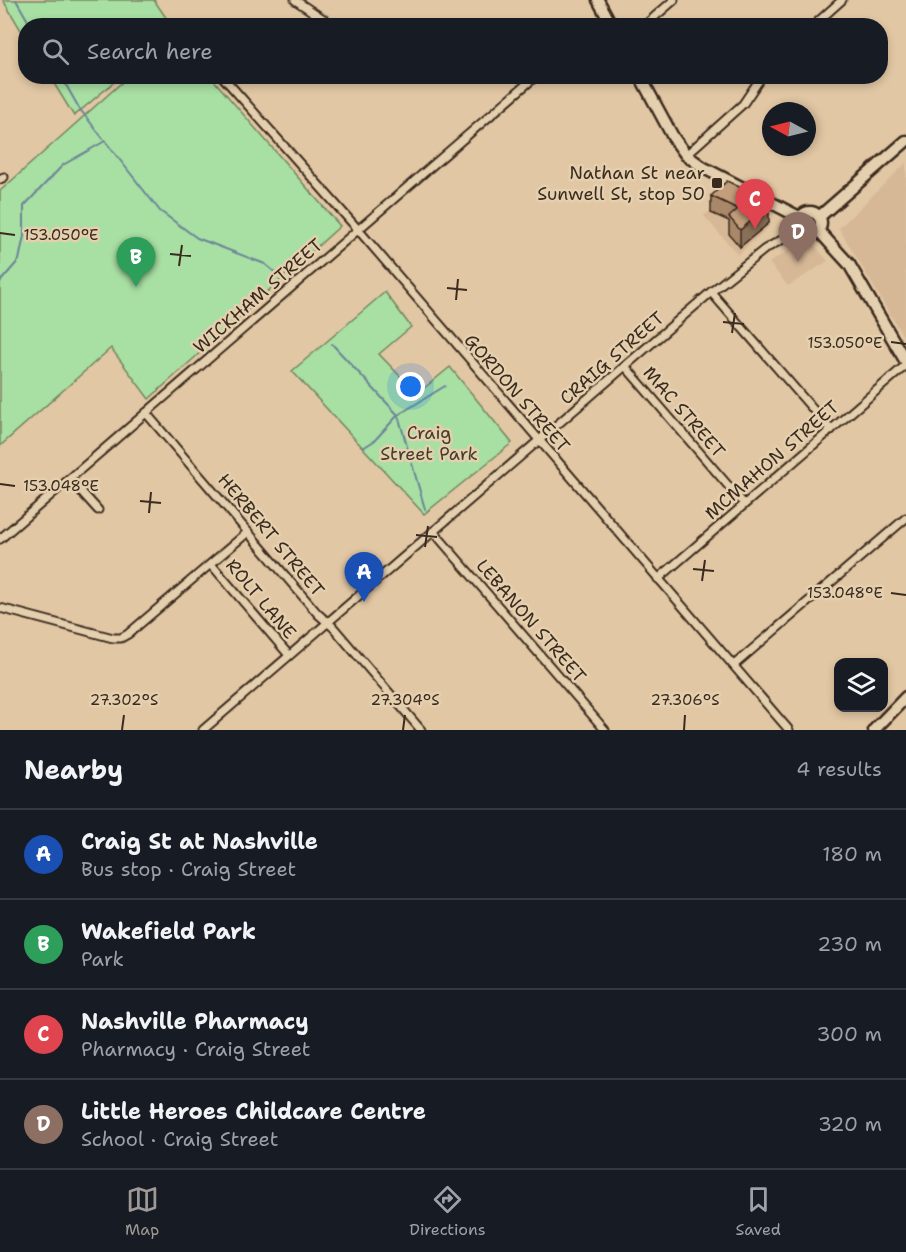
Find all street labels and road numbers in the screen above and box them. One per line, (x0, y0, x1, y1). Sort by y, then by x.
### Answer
street label: WICKHAM STREET (188, 233, 328, 359)
street label: CRAIG STREET (555, 306, 669, 410)
street label: GORDON STREET (459, 329, 575, 457)
street label: MAC STREET (638, 361, 730, 463)
street label: MCMAHON STREET (700, 395, 844, 525)
street label: HERBERT STREET (212, 468, 330, 602)
street label: ROLT LANE (220, 554, 302, 644)
street label: LEBANON STREET (471, 554, 591, 688)

